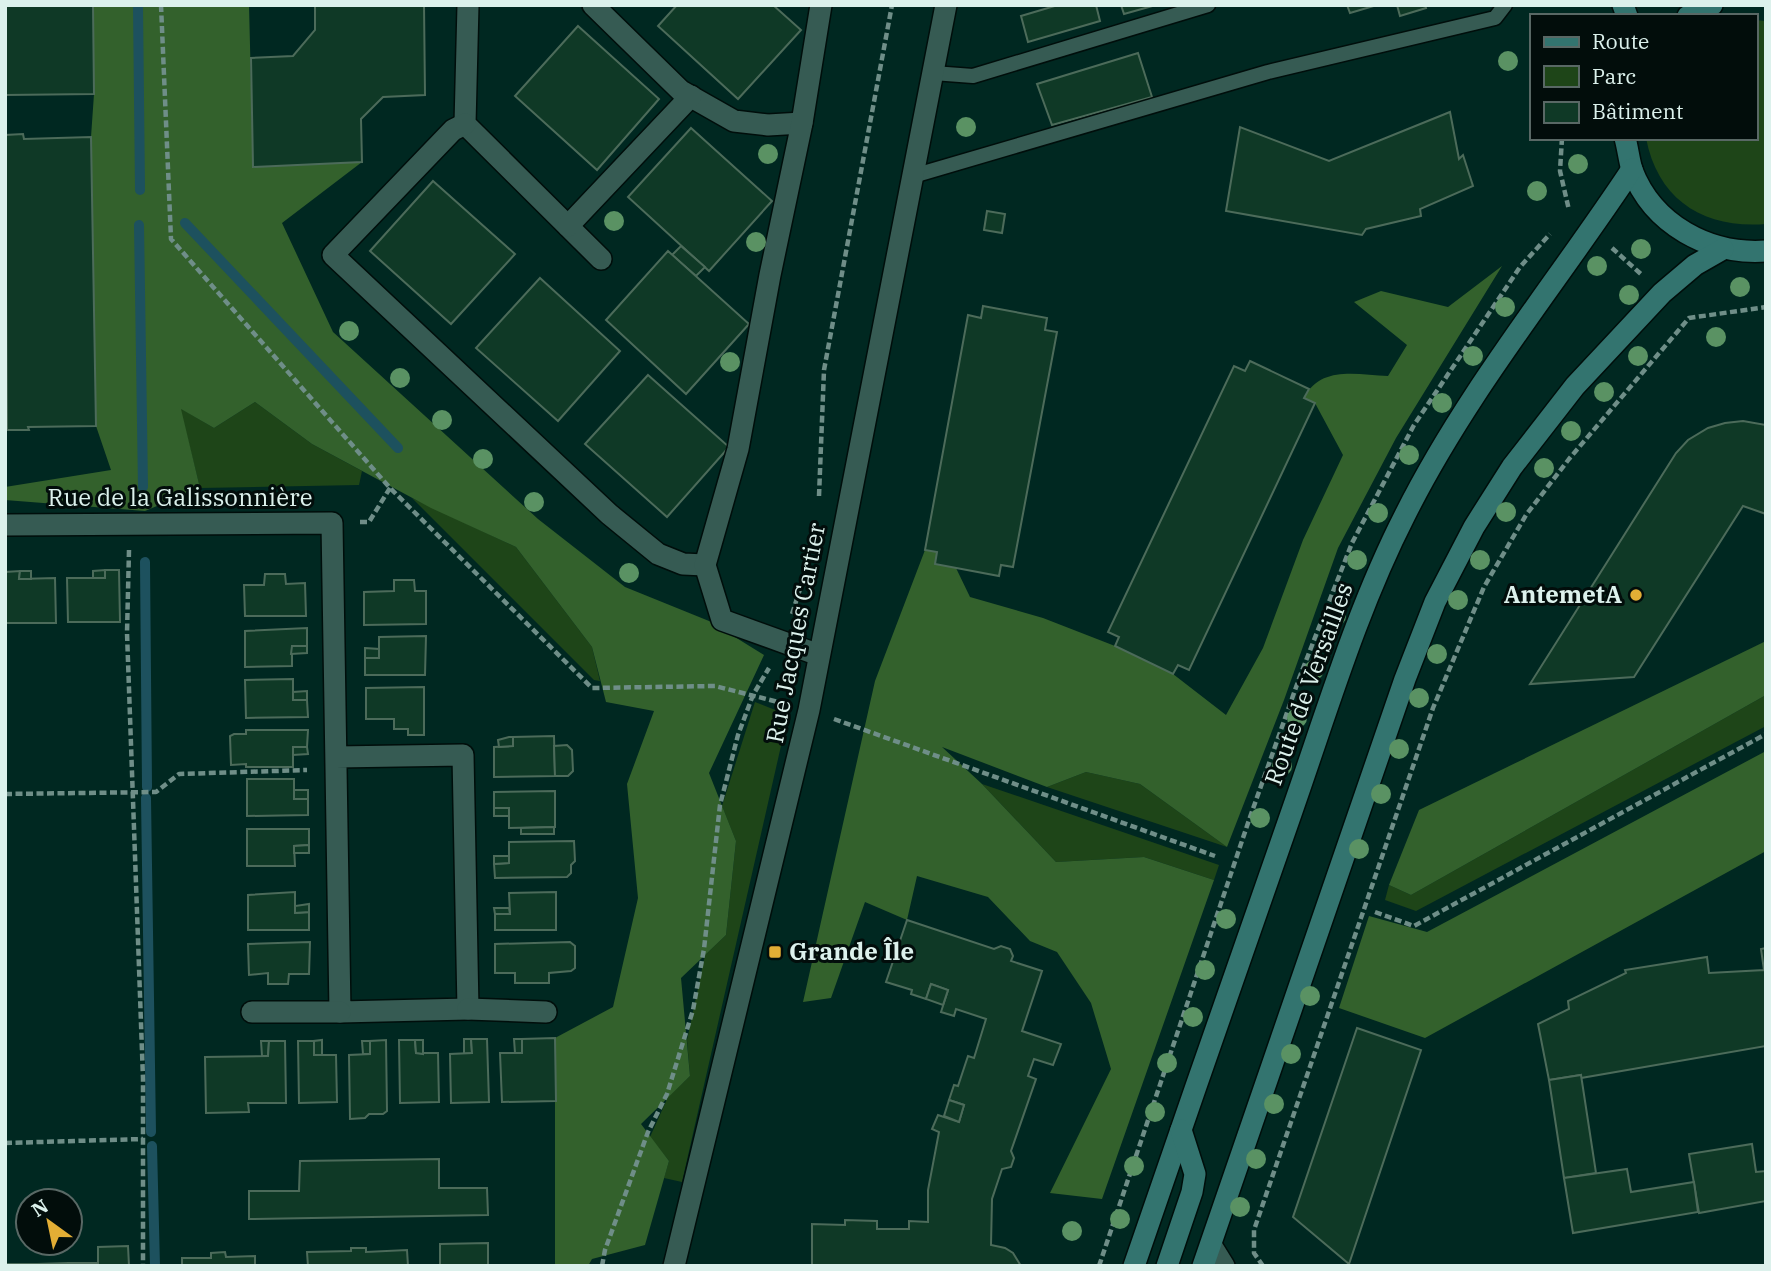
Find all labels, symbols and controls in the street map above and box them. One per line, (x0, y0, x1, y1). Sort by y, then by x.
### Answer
legend (1530, 14, 1757, 140)
text: Route (1592, 27, 1649, 55)
text: Parc (1592, 62, 1636, 90)
text: Bâtiment (1592, 97, 1683, 125)
street label: Rue de la Galissonnière (47, 481, 313, 513)
street label: Rue Jacques Cartier (758, 520, 832, 746)
street label: Route de Versailles (1257, 578, 1360, 789)
place label: AntemetA (1504, 578, 1622, 610)
marker: AntemetA (1628, 587, 1644, 603)
place label: Grande Île (789, 935, 914, 967)
marker: Grande Île (767, 944, 783, 960)
north arrow (14, 1187, 84, 1257)
text: N (27, 1194, 53, 1222)

